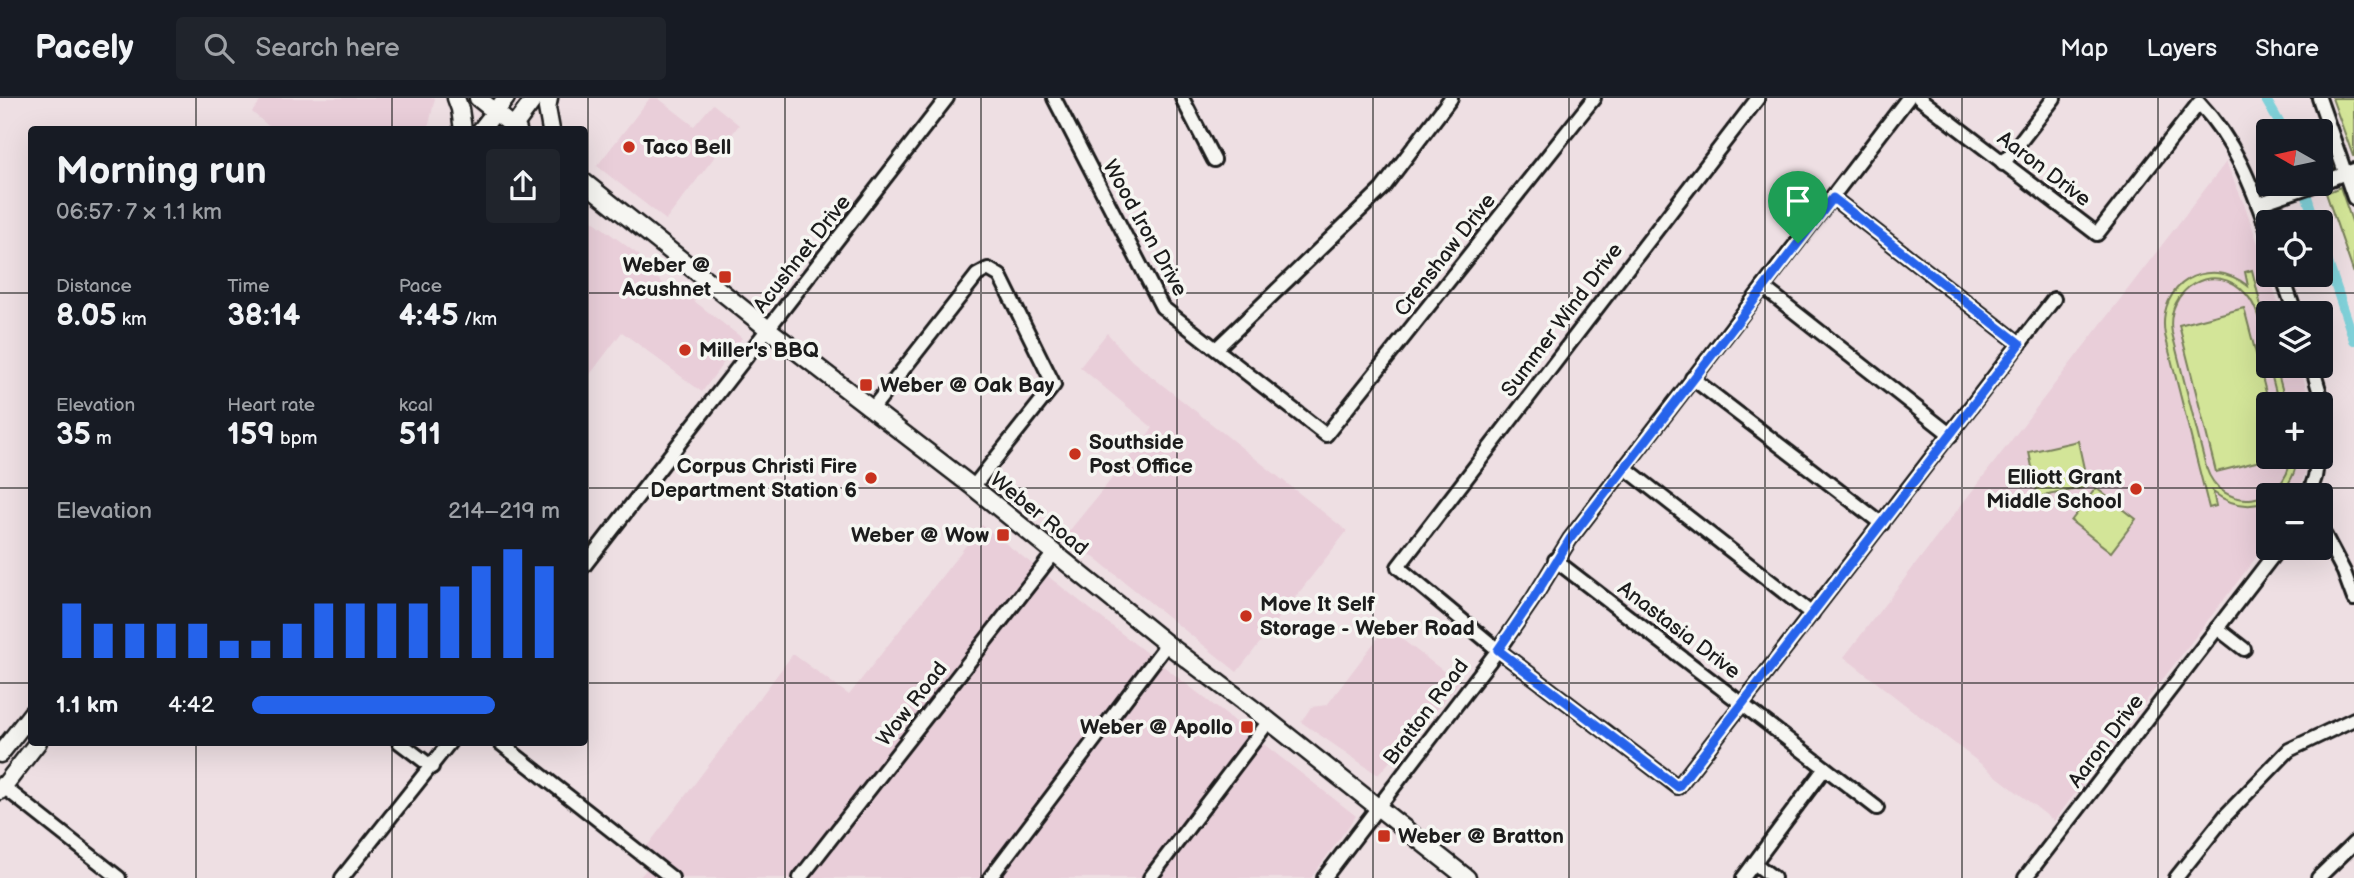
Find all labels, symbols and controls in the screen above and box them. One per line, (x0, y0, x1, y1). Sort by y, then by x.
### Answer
search box (176, 17, 666, 80)
text: Pacely (35, 28, 134, 68)
icon: search (200, 29, 238, 67)
text: Search here (256, 33, 400, 64)
text: Map (2060, 34, 2108, 63)
text: Layers (2146, 34, 2217, 63)
text: Share (2255, 34, 2319, 63)
north arrow (2256, 119, 2333, 196)
map controls (2256, 119, 2333, 560)
street label: Aaron Drive (1992, 126, 2096, 212)
place label: Taco Bell (643, 135, 731, 160)
marker: Taco Bell (621, 139, 637, 155)
text: Morning run (56, 149, 267, 194)
button: share (486, 149, 560, 223)
street label: Wood Iron Drive (1097, 155, 1193, 301)
pin (1768, 171, 1828, 243)
icon: arrive (1779, 182, 1817, 220)
street label: Crenshaw Drive (1389, 188, 1501, 322)
street label: Acushnet Drive (748, 190, 856, 318)
text: 06:57 · 7 × 1.1 km (56, 198, 222, 226)
button: locate (2256, 210, 2333, 287)
street label: Summer Wind Drive (1496, 238, 1628, 402)
place label: Weber @ Acushnet (621, 253, 711, 302)
marker: Weber @ Acushnet (717, 269, 733, 285)
text: Distance (56, 275, 132, 298)
text: Time (227, 275, 269, 298)
text: Pace (399, 275, 442, 298)
text: 8.05 (56, 298, 117, 334)
text: 38:14 (227, 298, 300, 334)
text: 4:45 (399, 298, 459, 334)
button: layers (2256, 301, 2333, 378)
text: km (117, 308, 147, 331)
text: /km (459, 308, 497, 331)
place label: Miller's BBQ (699, 338, 819, 363)
marker: Miller's BBQ (677, 342, 693, 358)
place label: Weber @ Oak Bay (880, 373, 1055, 398)
marker: Weber @ Oak Bay (858, 377, 874, 393)
button: + (2256, 392, 2333, 469)
text: Elevation (56, 394, 135, 417)
text: Heart rate (227, 394, 315, 417)
text: kcal (399, 394, 433, 417)
text: 35 (56, 417, 91, 453)
text: 159 (227, 417, 275, 453)
text: 511 (399, 417, 441, 453)
text: m (91, 427, 112, 450)
text: bpm (275, 427, 317, 450)
place label: Southside Post Office (1089, 430, 1193, 479)
marker: Southside Post Office (1067, 446, 1083, 462)
place label: Corpus Christi Fire Department Station 6 (650, 454, 857, 503)
place label: Elliott Grant Middle School (1986, 465, 2122, 514)
street label: Weber Road (985, 467, 1093, 561)
marker: Corpus Christi Fire Department Station 6 (863, 470, 879, 486)
marker: Elliott Grant Middle School (2128, 481, 2144, 497)
button: − (2256, 483, 2333, 560)
text: Elevation (56, 497, 152, 525)
text: 214–219 m (448, 497, 560, 525)
place label: Weber @ Wow (851, 523, 989, 548)
marker: Weber @ Wow (995, 527, 1011, 543)
street label: Anastasia Drive (1613, 576, 1745, 684)
place label: Move It Self Storage - Weber Road (1260, 592, 1475, 641)
marker: Move It Self Storage - Weber Road (1238, 608, 1254, 624)
street label: Bratton Road (1378, 654, 1474, 770)
street label: Wow Road (871, 657, 953, 751)
street label: Aaron Drive (2063, 689, 2149, 793)
text: 1.1 km (56, 691, 118, 719)
text: 4:42 (168, 691, 214, 719)
place label: Weber @ Apollo (1080, 715, 1233, 740)
marker: Weber @ Apollo (1239, 719, 1255, 735)
place label: Weber @ Bratton (1398, 824, 1564, 849)
marker: Weber @ Bratton (1376, 828, 1392, 844)

